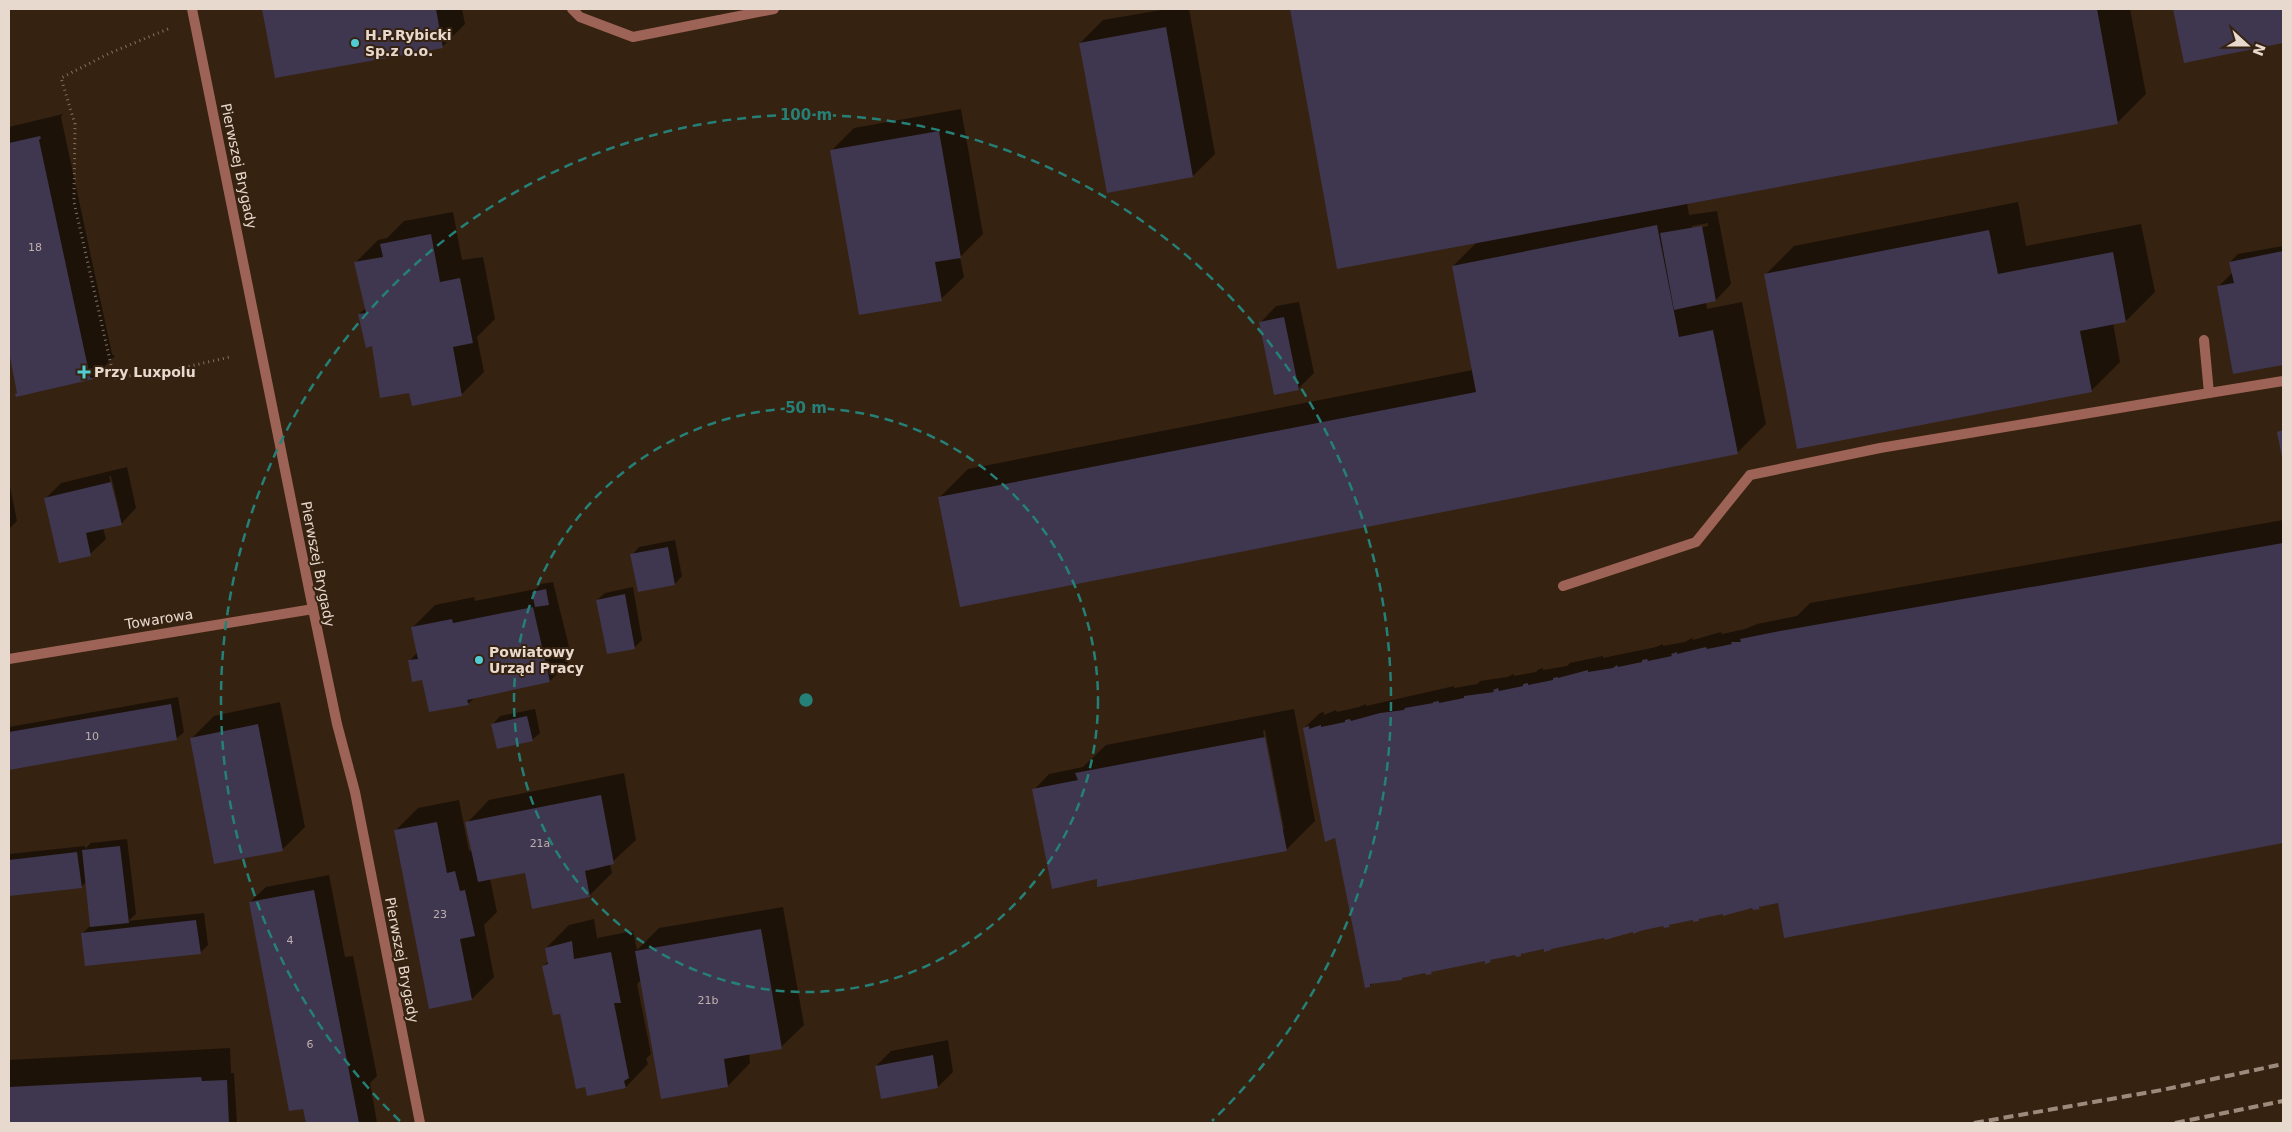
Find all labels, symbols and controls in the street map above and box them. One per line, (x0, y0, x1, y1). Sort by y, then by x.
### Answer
north arrow (2222, 20, 2272, 70)
place label: H.P.Rybicki Sp.z o.o. (365, 27, 452, 59)
marker: H.P.Rybicki Sp.z o.o. (349, 37, 361, 49)
text: N (2250, 41, 2269, 58)
street label: Pierwszej Brygady (218, 102, 260, 230)
text: 100 m (780, 106, 832, 124)
house number: 18 (28, 241, 42, 254)
place label: Przy Luxpolu (94, 364, 196, 380)
marker: Przy Luxpolu (78, 366, 90, 378)
text: 50 m (785, 399, 827, 417)
street label: Pierwszej Brygady (298, 500, 338, 628)
street label: Towarowa (123, 606, 194, 632)
place label: Powiatowy Urząd Pracy (489, 644, 584, 676)
marker: Powiatowy Urząd Pracy (473, 654, 485, 666)
centre of rings (797, 691, 815, 709)
house number: 10 (85, 730, 99, 743)
house number: 21a (530, 837, 550, 850)
street label: Pierwszej Brygady (382, 896, 422, 1024)
house number: 23 (433, 908, 447, 921)
house number: 4 (287, 934, 294, 947)
house number: 21b (698, 994, 719, 1007)
house number: 6 (307, 1038, 314, 1051)

